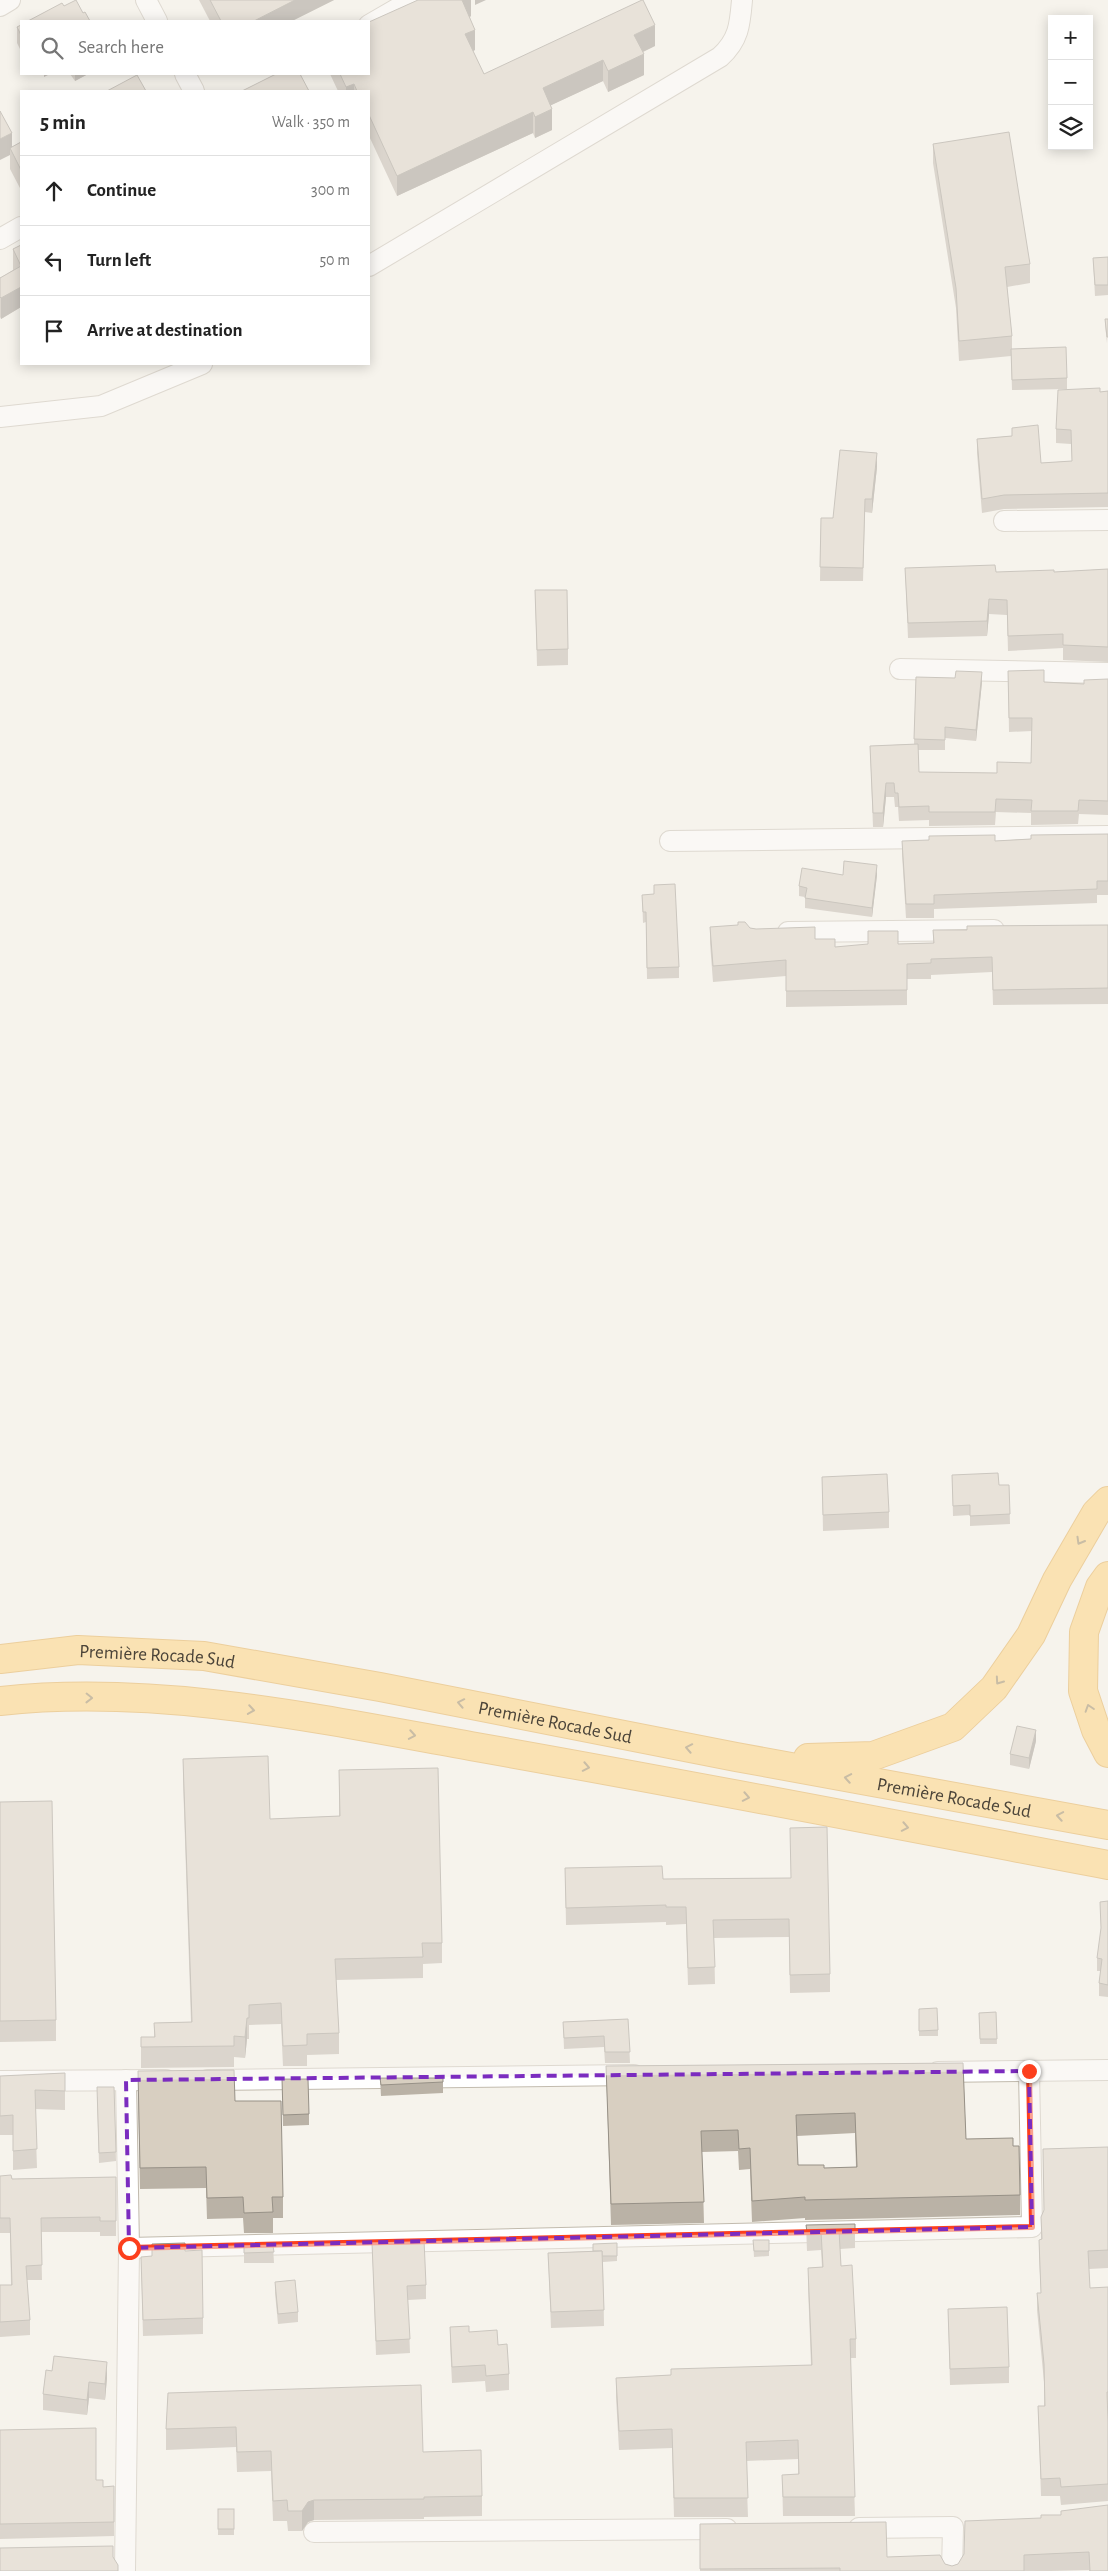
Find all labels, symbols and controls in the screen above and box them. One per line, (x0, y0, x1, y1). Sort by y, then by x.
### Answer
map controls (1048, 15, 1093, 150)
button: + (1048, 15, 1093, 60)
search box (20, 20, 370, 75)
icon: search (38, 34, 66, 62)
text: Search here (78, 38, 164, 57)
button: − (1048, 60, 1093, 105)
button: layers (1048, 105, 1093, 150)
text: 5 min (40, 112, 86, 133)
text: Walk · 350 m (272, 114, 350, 130)
icon: ahead (40, 177, 68, 205)
text: Continue (87, 181, 156, 200)
text: 300 m (311, 182, 350, 198)
icon: left (40, 247, 68, 275)
text: Turn left (87, 251, 151, 270)
text: 50 m (319, 252, 350, 268)
icon: arrive (40, 317, 68, 345)
text: Arrive at destination (87, 321, 243, 340)
one-way arrow (1076, 1535, 1086, 1544)
street label: Première Rocade Sud (79, 1642, 237, 1672)
one-way arrow (996, 1675, 1005, 1685)
one-way arrow (86, 1692, 94, 1703)
one-way arrow (456, 1698, 465, 1709)
street label: Première Rocade Sud (476, 1699, 634, 1747)
one-way arrow (247, 1704, 255, 1714)
one-way arrow (1085, 1704, 1095, 1713)
one-way arrow (407, 1730, 416, 1740)
one-way arrow (684, 1743, 693, 1754)
one-way arrow (582, 1761, 590, 1771)
one-way arrow (844, 1773, 853, 1783)
street label: Première Rocade Sud (875, 1775, 1033, 1822)
one-way arrow (741, 1791, 750, 1801)
one-way arrow (1056, 1811, 1064, 1821)
one-way arrow (901, 1821, 910, 1831)
route end (1018, 2060, 1041, 2083)
route start (118, 2237, 141, 2260)

